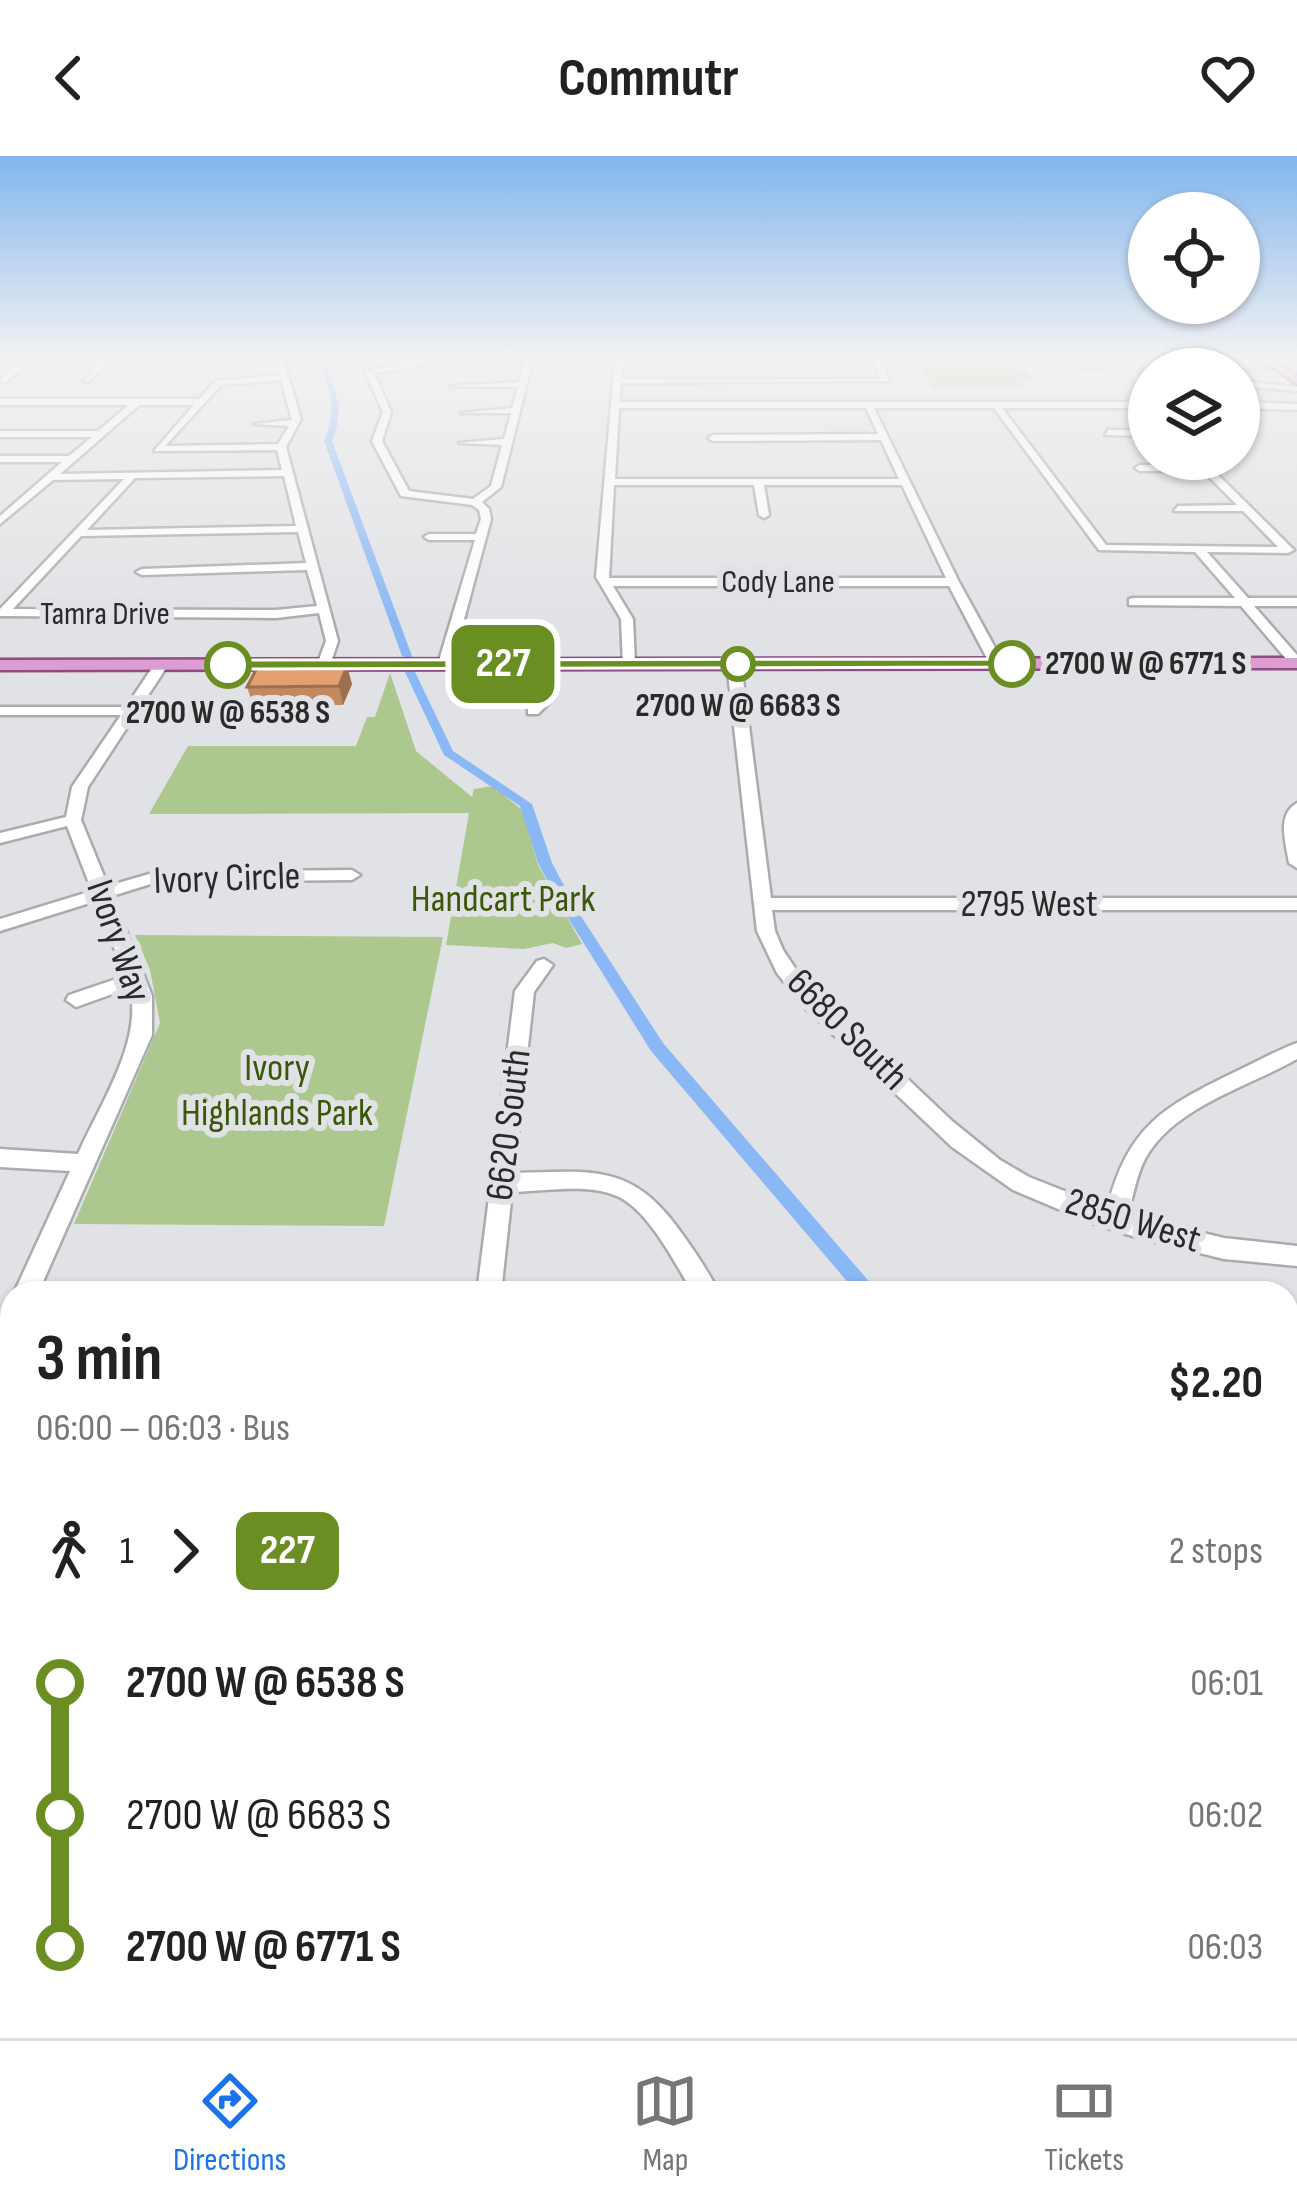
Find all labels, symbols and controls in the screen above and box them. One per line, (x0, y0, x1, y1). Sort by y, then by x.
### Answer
icon: back (36, 45, 102, 111)
icon: heart (1195, 45, 1261, 111)
text: Commutr (558, 46, 739, 111)
map controls (1128, 192, 1260, 480)
button: locate (1128, 192, 1260, 324)
button: layers (1128, 348, 1260, 480)
street label: Cody Lane (721, 562, 835, 602)
street label: Tamra Drive (40, 594, 170, 634)
line badge: 227 (434, 625, 572, 703)
text: 227 (475, 638, 531, 689)
marker: 2700 W @ 6771 S (990, 642, 1034, 686)
marker: 2700 W @ 6538 S (206, 643, 250, 687)
place label: 2700 W @ 6771 S (1045, 644, 1247, 684)
marker: 2700 W @ 6683 S (722, 648, 754, 680)
place label: 2700 W @ 6683 S (635, 686, 841, 726)
place label: 2700 W @ 6538 S (126, 693, 330, 733)
street label: Ivory Circle (153, 853, 301, 905)
street label: Ivory Way (75, 874, 161, 1008)
park label: Handcart Park (411, 876, 595, 923)
street label: 2795 West (960, 881, 1098, 928)
street label: 6680 South (776, 959, 918, 1101)
park label: Ivory Highlands Park (181, 1045, 373, 1137)
street label: 6620 South (476, 1047, 542, 1203)
street label: 2850 West (1060, 1178, 1206, 1264)
text: 3 min (36, 1320, 162, 1399)
text: $2.20 (1168, 1356, 1263, 1411)
text: 06:00 – 06:03 · Bus (36, 1405, 290, 1452)
icon: walk (36, 1518, 102, 1584)
icon: forward (152, 1518, 218, 1584)
text: 227 (260, 1525, 315, 1576)
text: 1 (120, 1528, 134, 1575)
text: 2 stops (1169, 1528, 1263, 1575)
text: 2700 W @ 6538 S (126, 1656, 405, 1711)
text: 06:01 (1190, 1660, 1263, 1707)
text: 2700 W @ 6683 S (126, 1788, 391, 1843)
text: 06:02 (1188, 1792, 1263, 1839)
text: 2700 W @ 6771 S (126, 1920, 401, 1975)
text: 06:03 (1187, 1924, 1263, 1971)
tab: Directions (173, 2068, 286, 2180)
tab: Map (632, 2068, 698, 2180)
tab: Tickets (1044, 2068, 1124, 2180)

